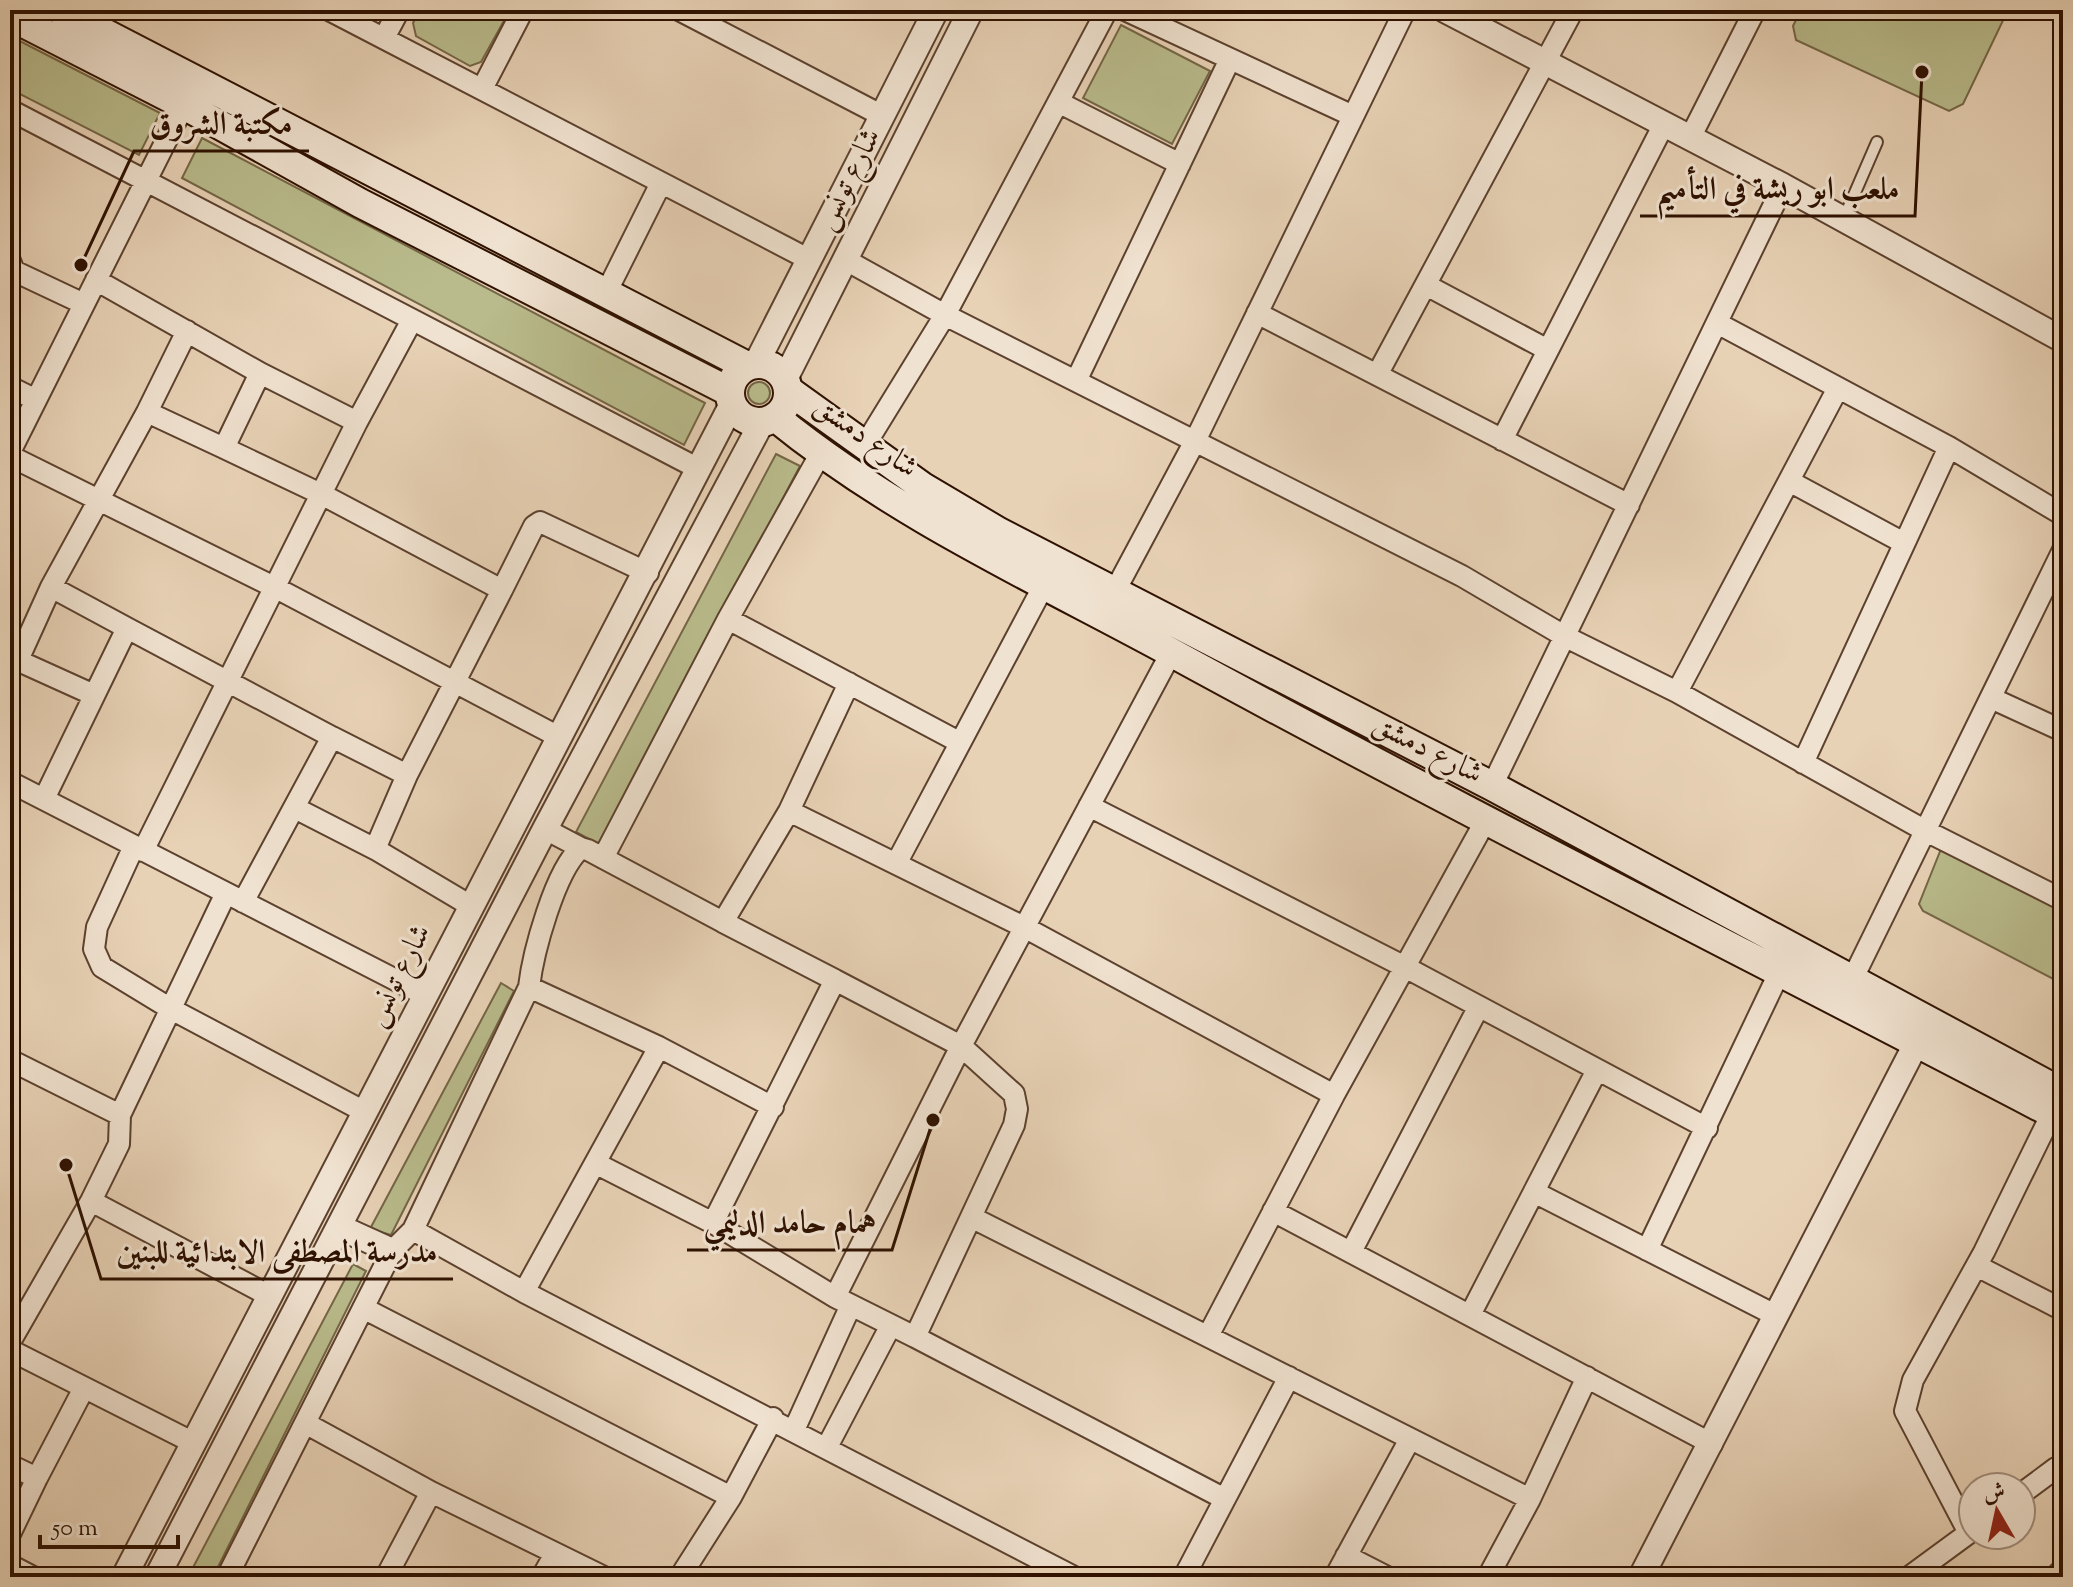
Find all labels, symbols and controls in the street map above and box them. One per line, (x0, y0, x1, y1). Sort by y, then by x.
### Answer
callout: مكتبة الشروق (134, 95, 309, 151)
text: مكتبة الشروق (149, 103, 293, 149)
street label: شارع تونس (805, 121, 894, 239)
callout: ملعب ابو ريشة في التأميم (1640, 160, 1915, 216)
text: ملعب ابو ريشة في التأميم (1656, 166, 1900, 220)
street label: شارع دمشق (803, 386, 926, 491)
street label: شارع دمشق (1364, 704, 1490, 797)
street label: شارع تونس (355, 917, 444, 1035)
callout: همام حامد الدليمي (687, 1194, 892, 1250)
text: همام حامد الدليمي (704, 1202, 876, 1252)
callout: مدرسة المصطفى الابتدائية للبنين (101, 1223, 453, 1279)
text: مدرسة المصطفى الابتدائية للبنين (117, 1231, 437, 1277)
north arrow (1957, 1471, 2037, 1551)
text: ش (1981, 1477, 2008, 1512)
scale bar (40, 1499, 178, 1549)
text: 50 m (50, 1512, 98, 1546)

